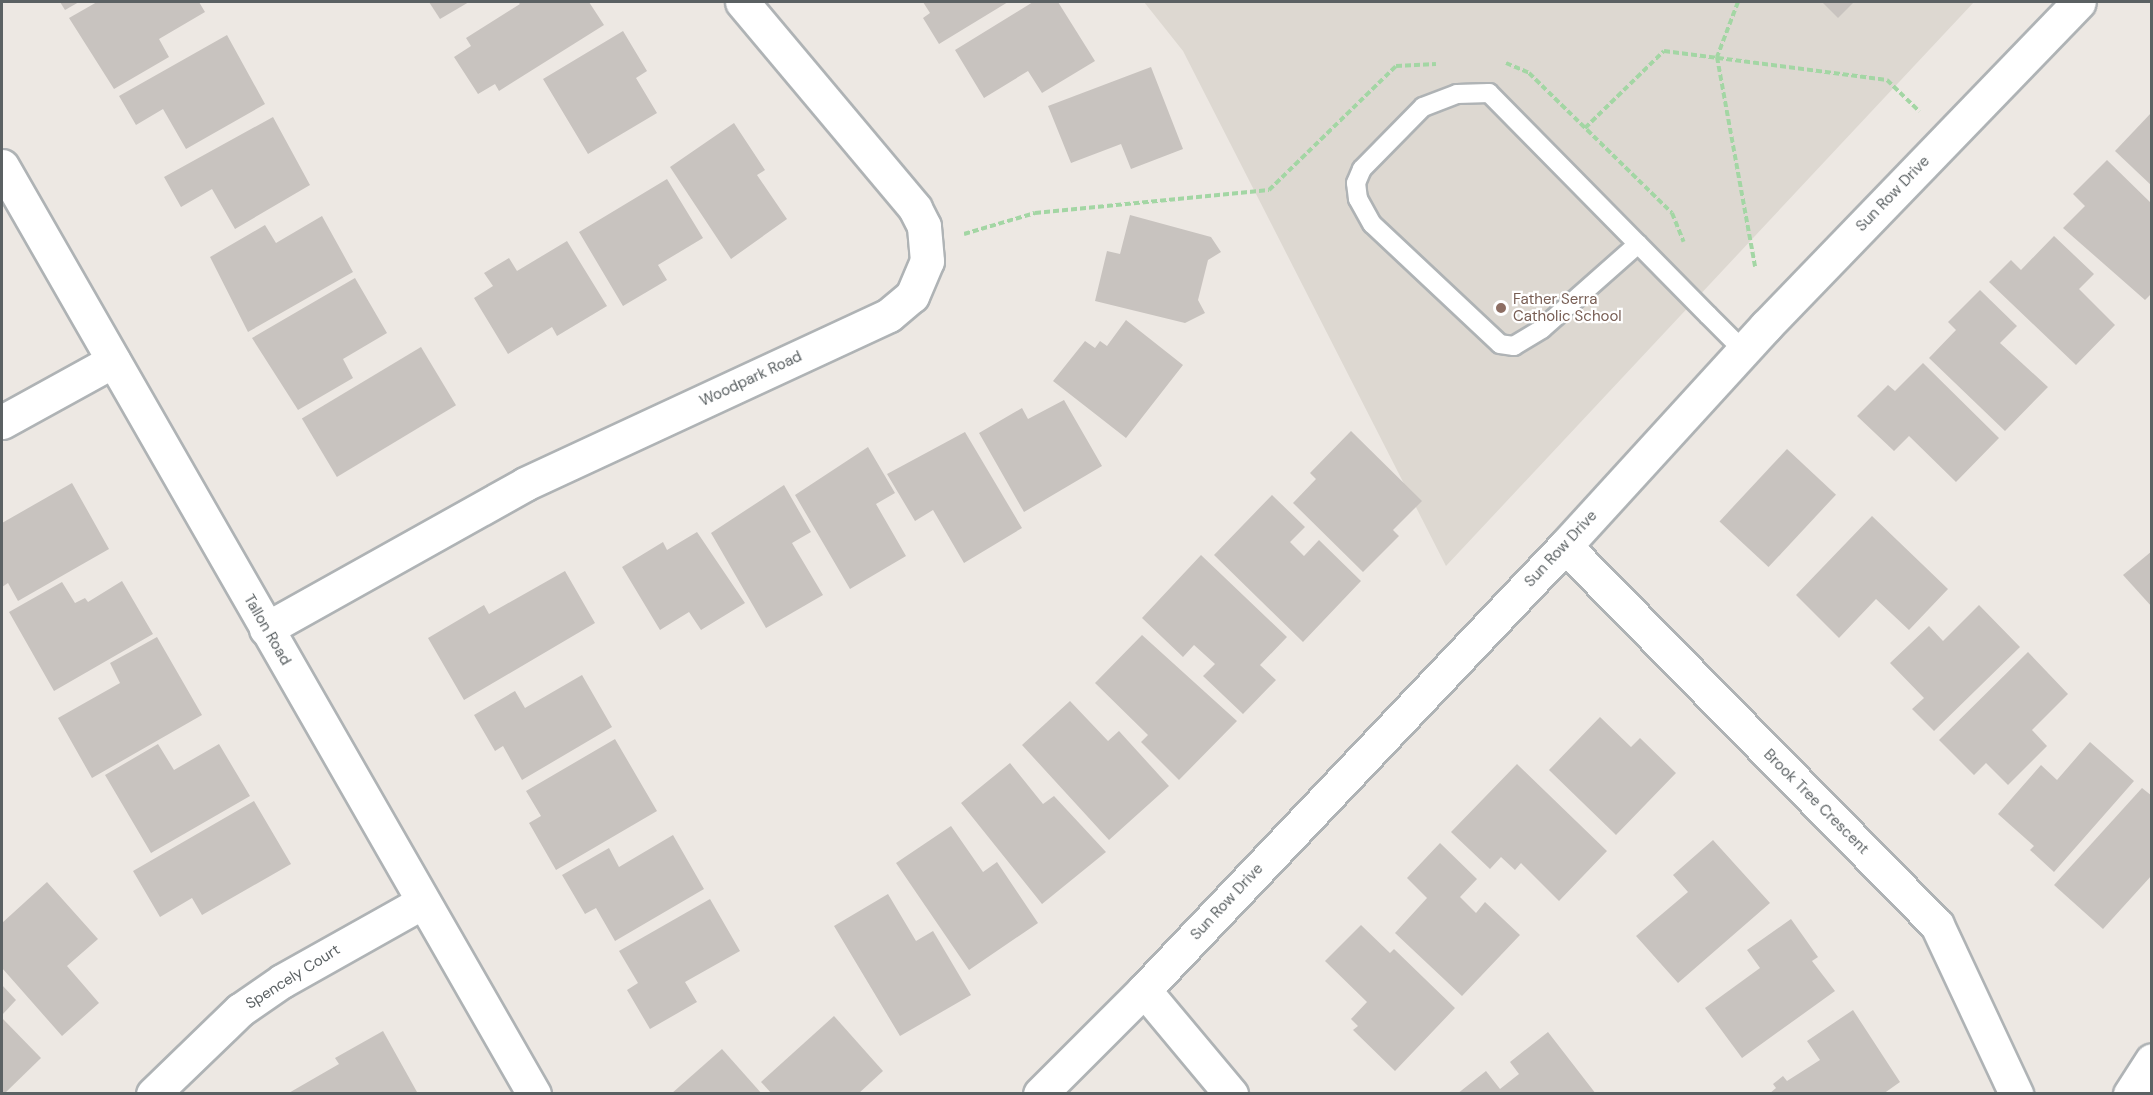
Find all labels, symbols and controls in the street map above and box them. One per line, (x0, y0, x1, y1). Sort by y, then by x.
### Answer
street label: Sun Row Drive (1853, 153, 1933, 235)
place label: Father Serra Catholic School (1513, 290, 1622, 325)
marker: Father Serra Catholic School (1494, 301, 1508, 315)
street label: Woodpark Road (697, 347, 805, 411)
street label: Sun Row Drive (1521, 507, 1601, 591)
street label: Tallon Road (240, 591, 294, 669)
street label: Brook Tree Crescent (1760, 746, 1872, 858)
street label: Sun Row Drive (1187, 860, 1267, 944)
street label: Spencely Court (243, 941, 343, 1013)

